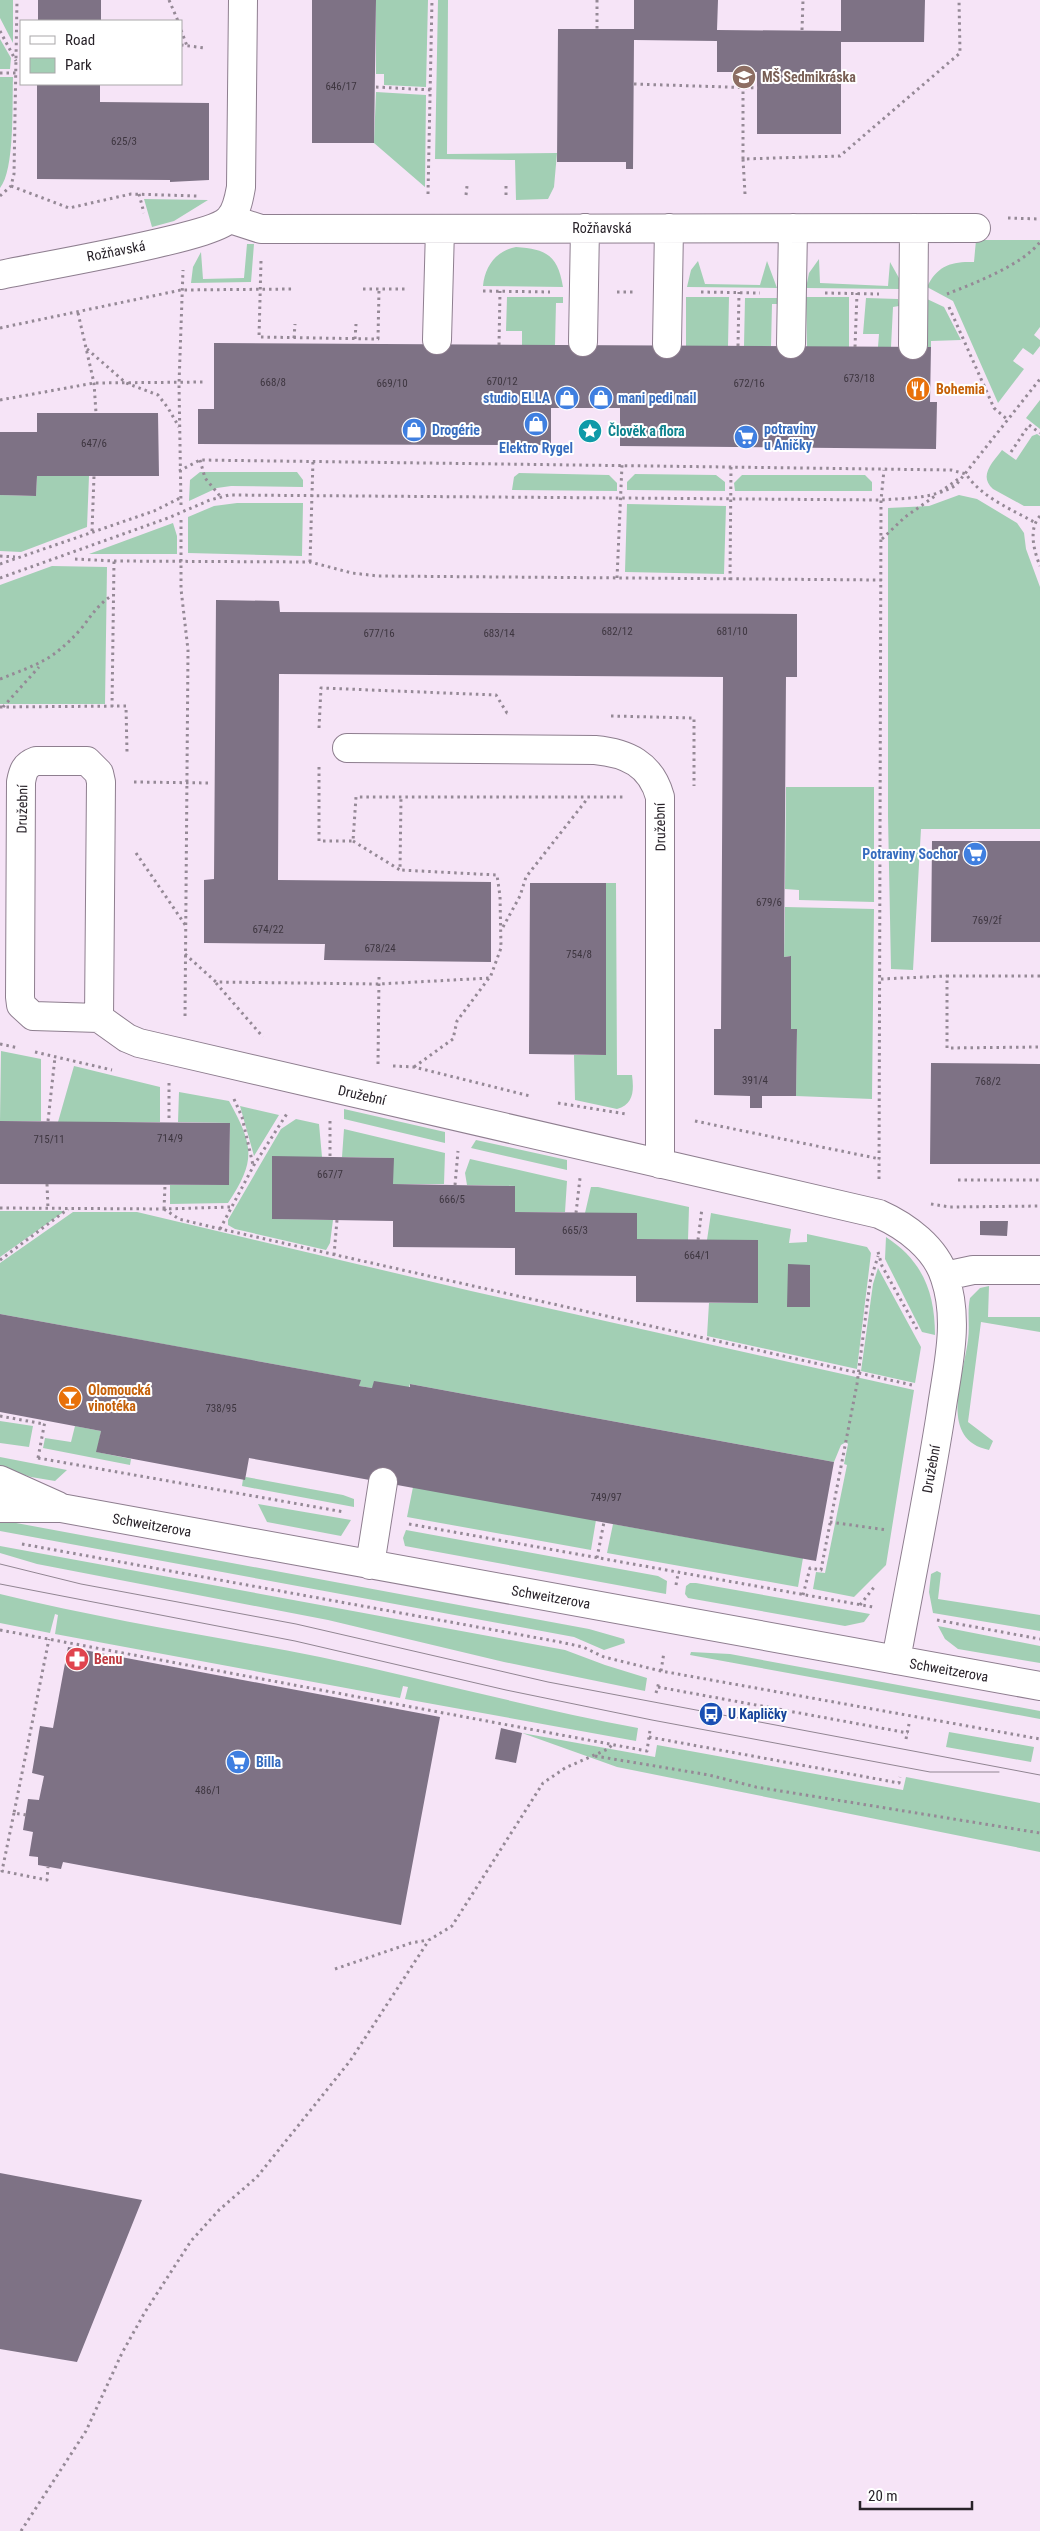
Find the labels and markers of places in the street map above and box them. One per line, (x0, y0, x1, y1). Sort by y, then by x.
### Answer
school or university icon: MŠ Sedmikráska (731, 64, 757, 90)
place label: MŠ Sedmikráska (762, 68, 856, 85)
restaurant icon: Bohemia (905, 376, 931, 402)
place label: Bohemia (936, 381, 985, 397)
shop icon: studio ELLA (554, 385, 580, 411)
shop icon: mani pedi nail (588, 385, 614, 411)
place label: studio ELLA (483, 390, 551, 406)
place label: mani pedi nail (618, 390, 697, 406)
shop icon: Elektro Rygel (523, 411, 549, 437)
shop icon: Drogérie (401, 417, 427, 443)
place icon: Člověk a flora (577, 418, 603, 444)
place label: potraviny u Aničky (764, 421, 817, 453)
place label: Drogérie (432, 422, 480, 438)
place label: Člověk a flora (608, 422, 685, 439)
supermarket icon: potraviny u Aničky (733, 424, 759, 450)
place label: Elektro Rygel (499, 440, 573, 456)
supermarket icon: Potraviny Sochor (962, 841, 988, 867)
place label: Potraviny Sochor (862, 846, 958, 862)
place label: Olomoucká vinotéka (88, 1382, 151, 1414)
bar icon: Olomoucká vinotéka (57, 1385, 83, 1411)
pharmacy icon: Benu (64, 1646, 90, 1672)
place label: Benu (94, 1651, 122, 1667)
bus stop icon: U Kapličky (698, 1701, 724, 1727)
place label: U Kapličky (728, 1706, 788, 1722)
supermarket icon: Billa (225, 1749, 251, 1775)
place label: Billa (256, 1754, 281, 1770)

